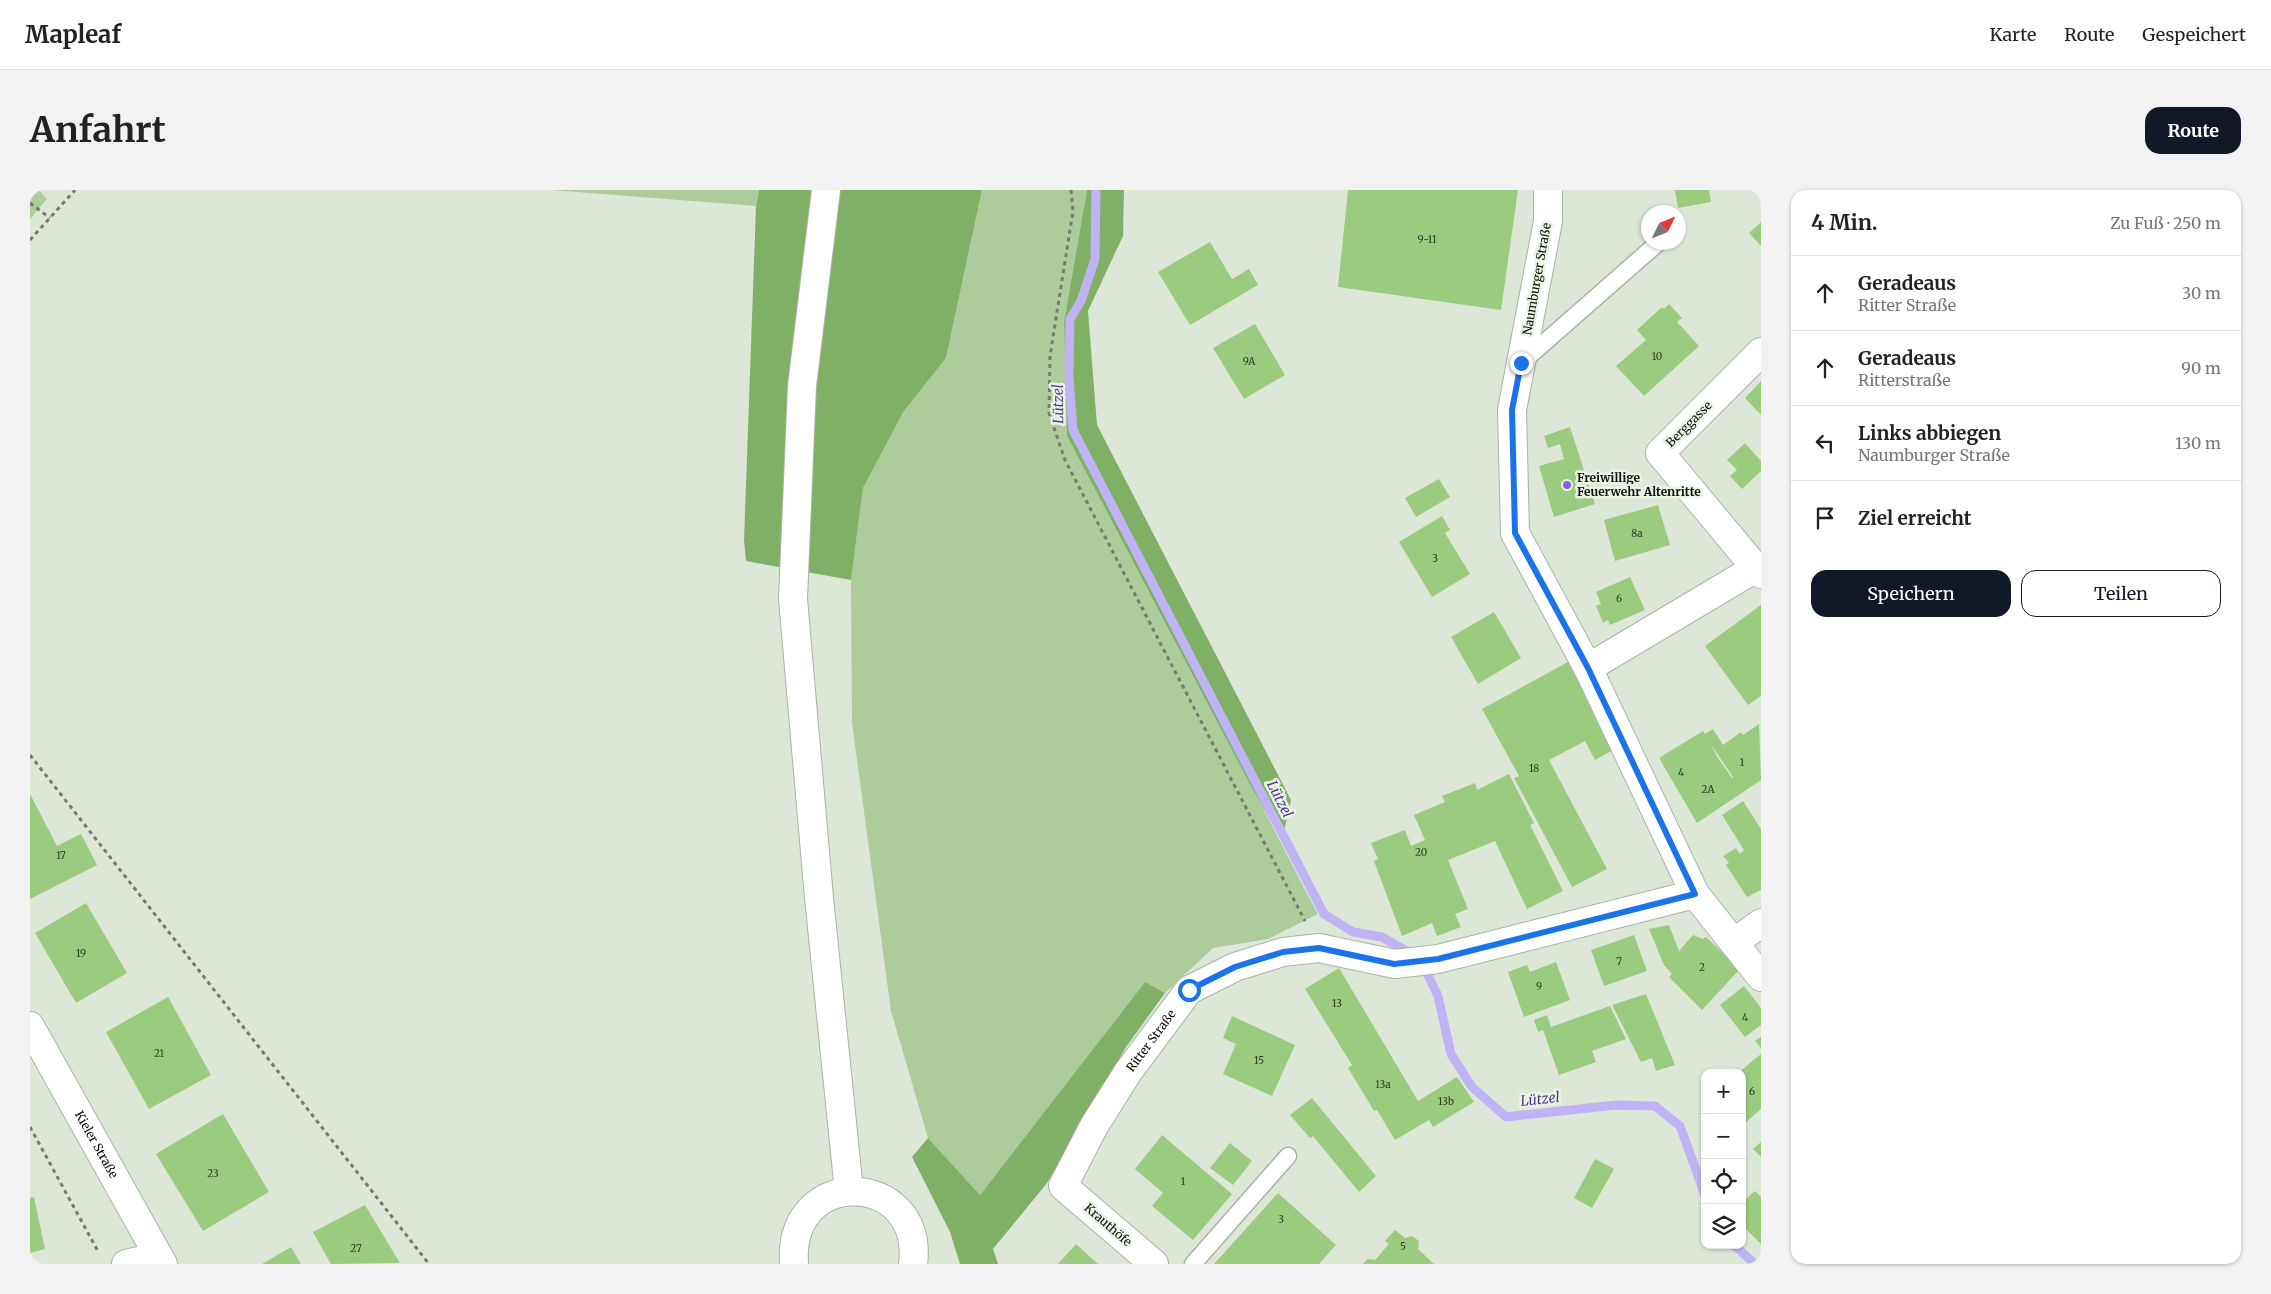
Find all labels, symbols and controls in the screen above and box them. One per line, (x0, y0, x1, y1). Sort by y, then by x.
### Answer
text: Mapleaf (25, 19, 121, 50)
text: Karte (1990, 23, 2036, 46)
text: Route (2064, 23, 2114, 46)
text: Gespeichert (2142, 23, 2246, 46)
button: Route (2145, 107, 2241, 154)
text: Anfahrt (30, 108, 166, 152)
north arrow (1641, 205, 1686, 250)
text: 4 Min. (1811, 209, 1878, 236)
text: Zu Fuß · 250 m (2110, 213, 2221, 233)
street label: Naumburger Straße (1519, 222, 1554, 336)
house number: 9-11 (1418, 233, 1437, 246)
text: Geradeaus (1858, 271, 1956, 295)
icon: ahead (1811, 279, 1839, 307)
text: 30 m (2182, 283, 2221, 303)
text: Ritter Straße (1858, 295, 1956, 315)
text: Geradeaus (1858, 346, 1956, 370)
house number: 10 (1652, 350, 1662, 363)
route end (1510, 352, 1533, 375)
icon: ahead (1811, 354, 1839, 382)
house number: 9A (1243, 355, 1256, 368)
text: 90 m (2181, 358, 2221, 378)
text: Ritterstraße (1858, 370, 1951, 390)
water label: Lützel (1049, 384, 1067, 424)
street label: Berggasse (1663, 398, 1715, 450)
text: Links abbiegen (1858, 421, 2001, 445)
icon: left (1811, 429, 1839, 457)
text: 130 m (2175, 433, 2221, 453)
text: Naumburger Straße (1858, 445, 2010, 465)
place label: Freiwillige Feuerwehr Altenritte (1577, 470, 1701, 499)
marker: Freiwillige Feuerwehr Altenritte (1561, 479, 1573, 491)
icon: arrive (1811, 504, 1839, 532)
text: Ziel erreicht (1858, 506, 1971, 530)
house number: 8a (1631, 527, 1643, 540)
house number: 3 (1432, 552, 1438, 565)
button: Speichern (1811, 570, 2011, 617)
button: Teilen (2021, 570, 2221, 617)
house number: 6 (1616, 592, 1622, 605)
house number: 1 (1740, 756, 1745, 769)
house number: 18 (1529, 762, 1539, 775)
house number: 4 (1678, 766, 1684, 779)
water label: Lützel (1263, 777, 1297, 821)
house number: 2A (1701, 783, 1715, 796)
house number: 20 (1415, 846, 1427, 859)
house number: 17 (56, 849, 66, 862)
house number: 19 (76, 947, 86, 960)
house number: 7 (1616, 955, 1622, 968)
house number: 2 (1699, 961, 1705, 974)
route start (1178, 979, 1201, 1002)
house number: 9 (1536, 980, 1542, 993)
house number: 13 (1332, 997, 1342, 1010)
street label: Ritter Straße (1123, 1007, 1179, 1075)
house number: 4 (1742, 1011, 1748, 1024)
house number: 21 (154, 1047, 165, 1060)
house number: 15 (1254, 1054, 1264, 1067)
map controls (1701, 1069, 1746, 1249)
button: + (1701, 1069, 1746, 1114)
house number: 13a (1375, 1078, 1391, 1091)
house number: 6 (1749, 1085, 1755, 1098)
water label: Lützel (1519, 1088, 1561, 1110)
house number: 13b (1438, 1095, 1454, 1108)
street label: Kieler Straße (72, 1108, 122, 1181)
button: − (1701, 1114, 1746, 1159)
button: locate (1701, 1159, 1746, 1204)
house number: 23 (207, 1167, 219, 1180)
house number: 1 (1181, 1175, 1186, 1188)
street label: Krauthöfe (1082, 1200, 1135, 1249)
button: layers (1701, 1204, 1746, 1249)
house number: 3 (1278, 1213, 1284, 1226)
house number: 5 (1400, 1240, 1406, 1253)
house number: 27 (350, 1242, 362, 1255)

